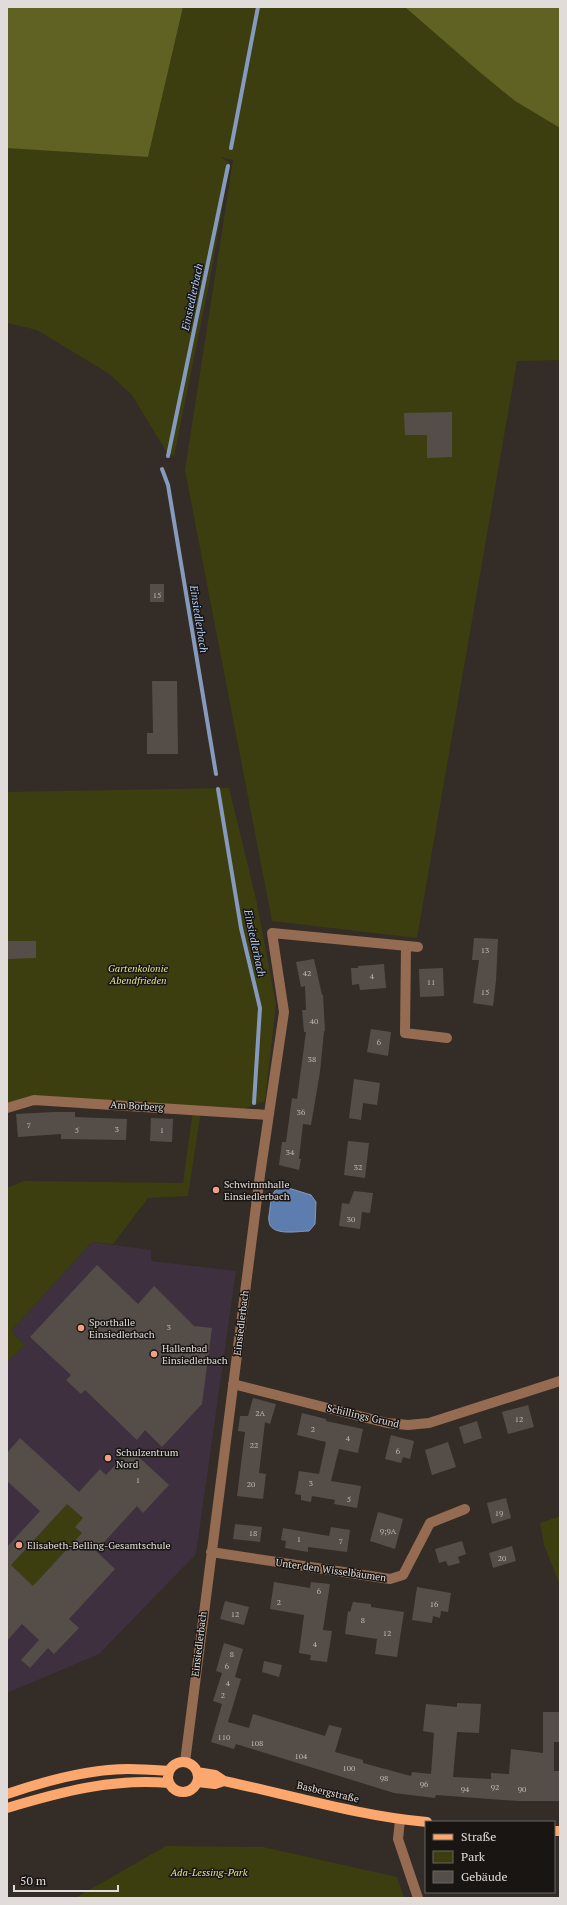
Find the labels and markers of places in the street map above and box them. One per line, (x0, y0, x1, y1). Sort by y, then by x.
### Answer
place label: Schwimmhalle Einsiedlerbach (224, 1178, 290, 1203)
marker: Schwimmhalle Einsiedlerbach (211, 1185, 221, 1195)
place label: Sporthalle Einsiedlerbach (89, 1316, 155, 1341)
marker: Sporthalle Einsiedlerbach (76, 1323, 86, 1333)
place label: Hallenbad Einsiedlerbach (162, 1342, 228, 1367)
marker: Hallenbad Einsiedlerbach (149, 1349, 159, 1359)
place label: Schulzentrum Nord (116, 1446, 179, 1471)
marker: Schulzentrum Nord (103, 1453, 113, 1463)
place label: Elisabeth-Belling-Gesamtschule (27, 1539, 170, 1552)
marker: Elisabeth-Belling-Gesamtschule (14, 1540, 24, 1550)

